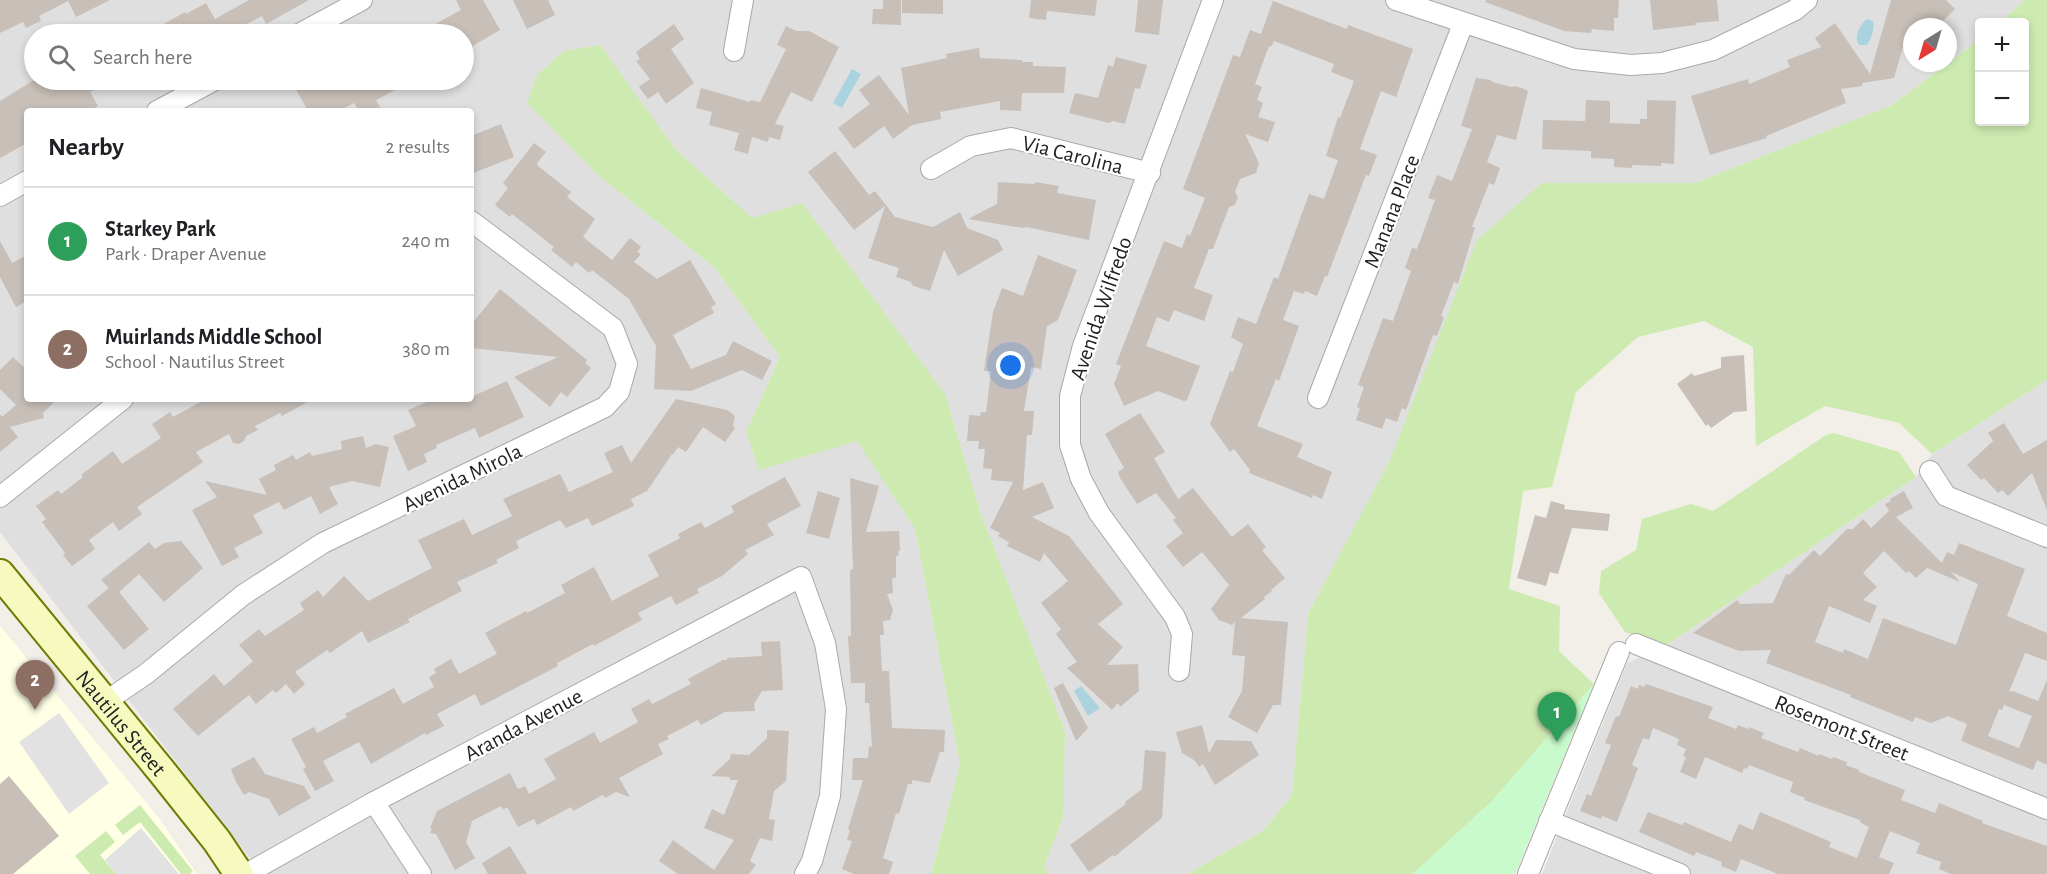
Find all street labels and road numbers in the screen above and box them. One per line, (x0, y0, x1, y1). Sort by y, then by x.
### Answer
street label: Via Carolina (1020, 132, 1125, 178)
street label: Manana Place (1360, 152, 1424, 271)
street label: Avenida Wilfredo (1066, 234, 1136, 383)
street label: Avenida Mirola (399, 440, 525, 516)
street label: Nautilus Street (72, 666, 170, 780)
street label: Aranda Avenue (461, 685, 586, 765)
street label: Rosemont Street (1771, 691, 1912, 765)

